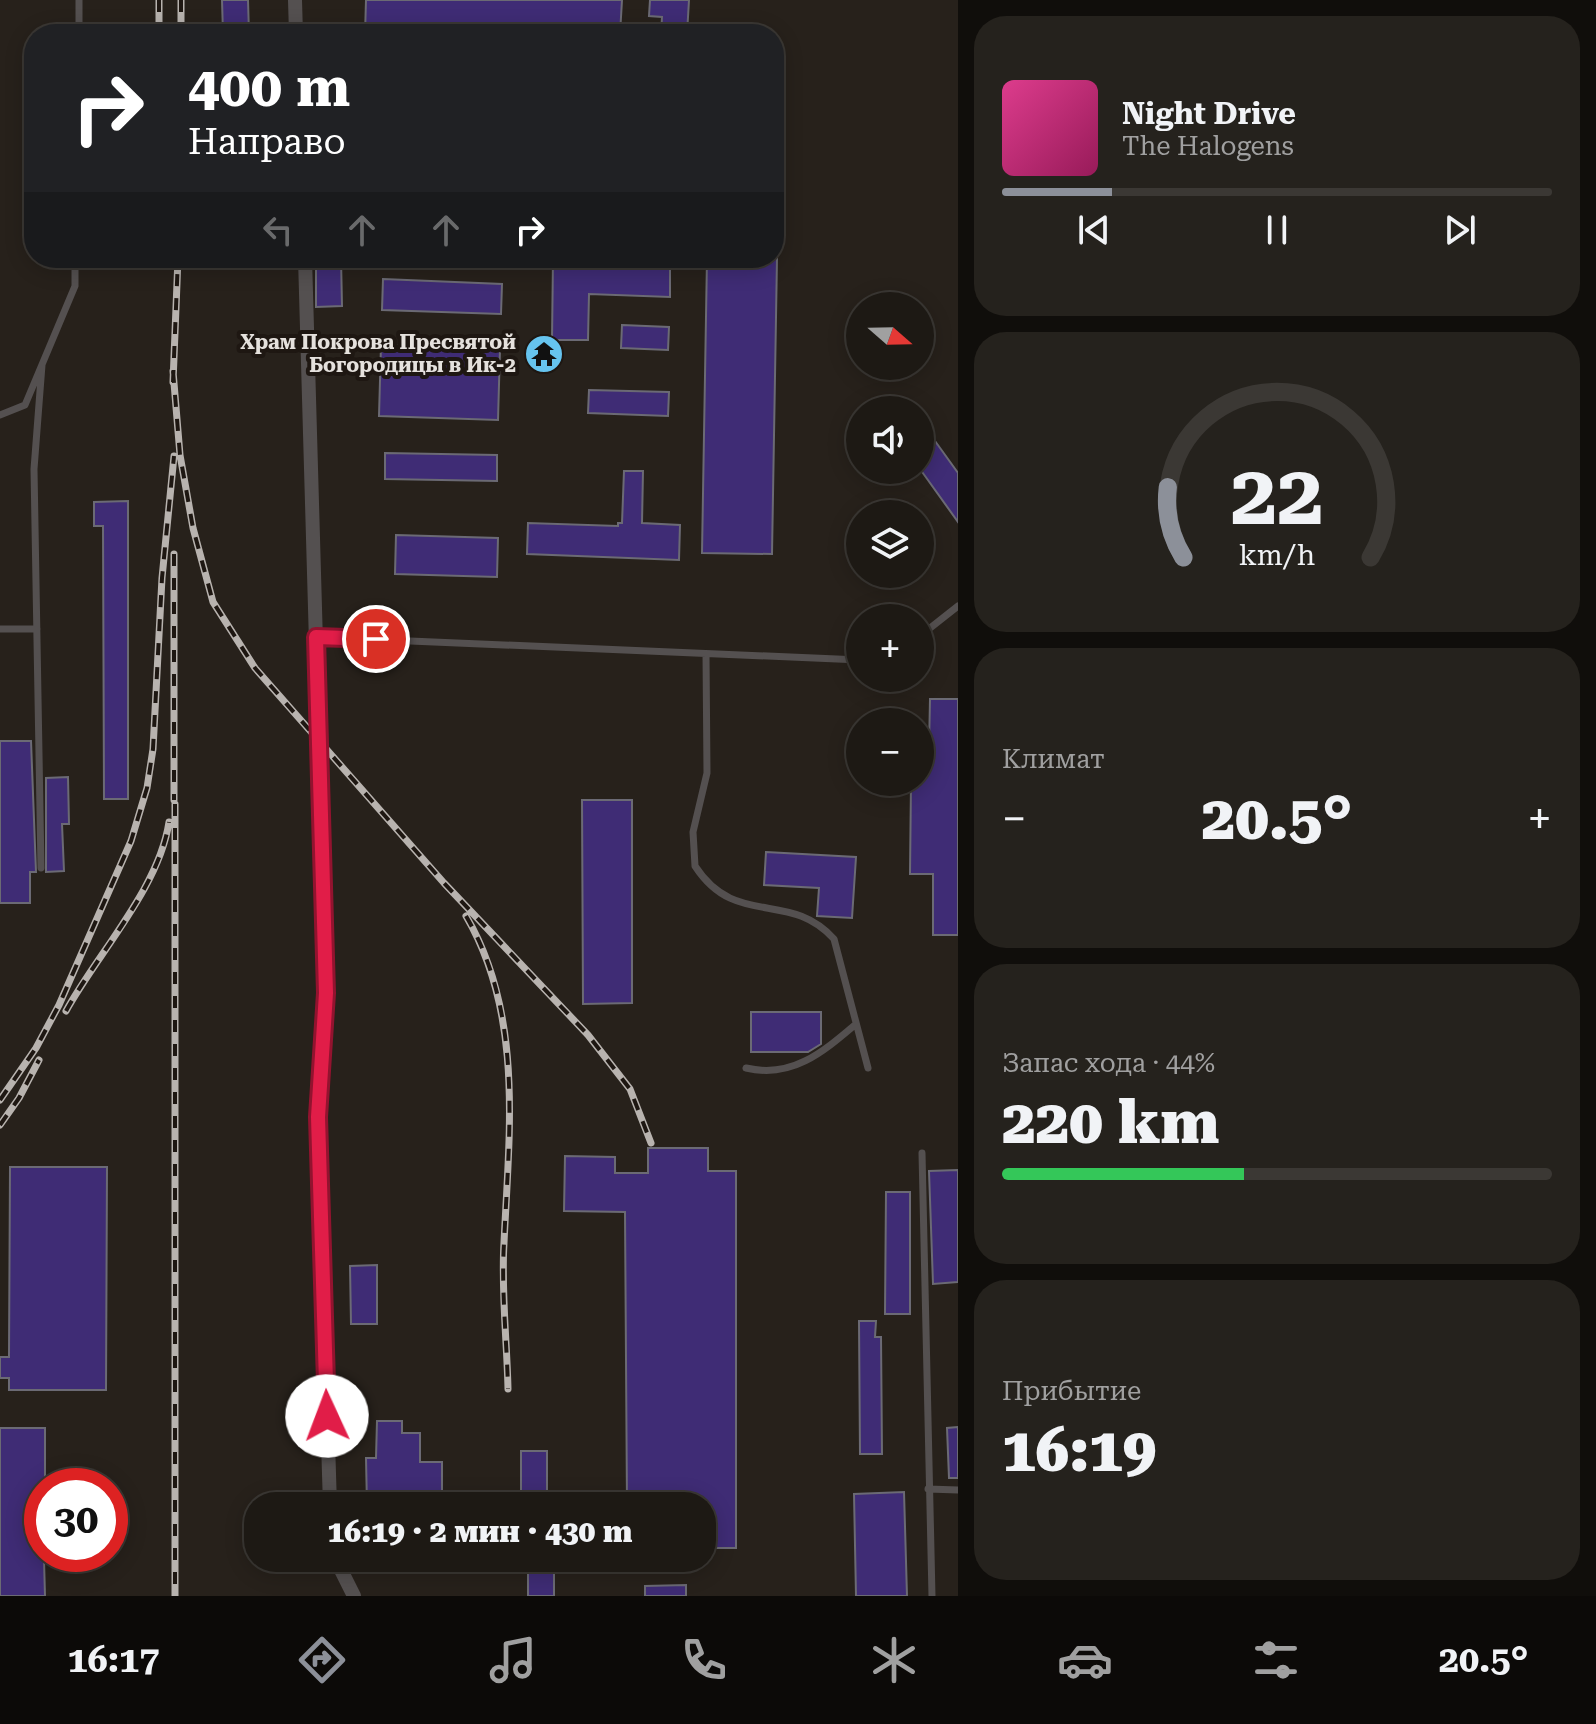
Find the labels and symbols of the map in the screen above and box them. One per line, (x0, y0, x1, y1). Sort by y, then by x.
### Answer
north arrow (846, 292, 934, 380)
place label: Храм Покрова Пресвятой Богородицы в Ик-2 (240, 330, 516, 377)
temple icon: Храм Покрова Пресвятой Богородицы в Ик-2 (523, 333, 565, 375)
pin (342, 605, 410, 673)
position arrow (285, 1374, 369, 1458)
speed limit sign: 30 (24, 1468, 128, 1572)

